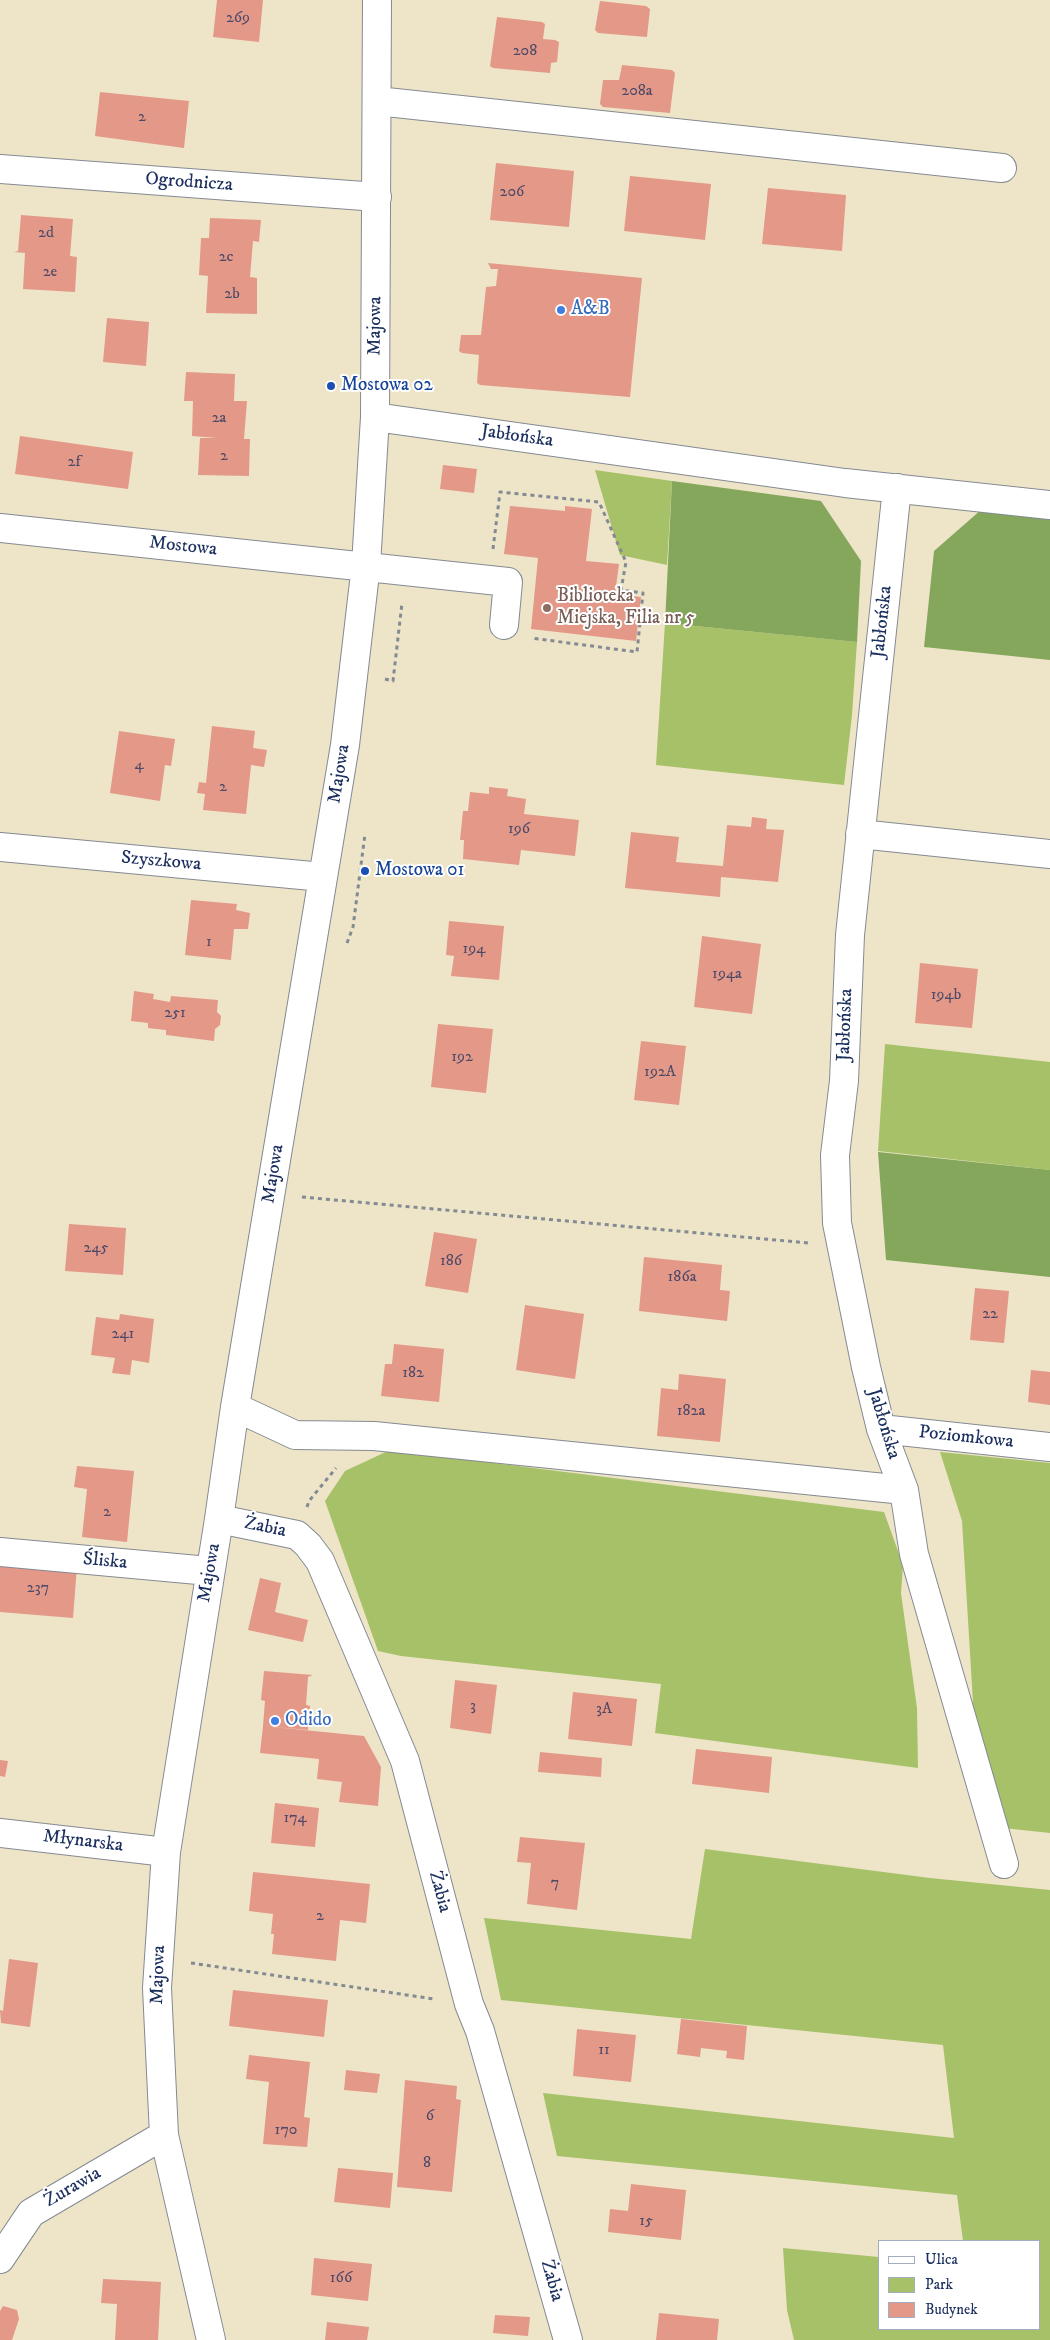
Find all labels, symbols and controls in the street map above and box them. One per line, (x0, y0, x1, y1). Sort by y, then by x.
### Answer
house number: 269 (226, 9, 250, 29)
house number: 208 (513, 42, 537, 62)
house number: 208a (621, 82, 653, 102)
house number: 2 (138, 108, 146, 128)
street label: Ogrodnicza (144, 169, 234, 197)
house number: 206 (500, 183, 524, 203)
house number: 2d (38, 224, 54, 244)
house number: 2c (219, 248, 233, 268)
house number: 2e (43, 263, 57, 283)
house number: 2b (224, 285, 240, 305)
street label: Majowa (364, 296, 388, 356)
place label: A&B (571, 299, 610, 321)
marker: A&B (555, 304, 567, 316)
place label: Mostowa 02 (341, 375, 433, 397)
marker: Mostowa 02 (325, 380, 337, 392)
house number: 2a (212, 409, 226, 429)
street label: Jabłońska (479, 421, 555, 453)
house number: 2 (220, 447, 228, 467)
house number: 2f (68, 453, 80, 473)
street label: Mostowa (148, 532, 218, 562)
street label: Jabłońska (868, 585, 898, 659)
place label: Biblioteka Miejska, Filia nr 5 (557, 586, 695, 630)
marker: Biblioteka Miejska, Filia nr 5 (541, 602, 553, 614)
street label: Majowa (324, 743, 356, 805)
house number: 4 (134, 756, 144, 776)
house number: 2 (219, 778, 227, 798)
house number: 196 (508, 820, 530, 840)
street label: Szyszkowa (120, 847, 202, 877)
place label: Mostowa 01 (375, 860, 464, 882)
marker: Mostowa 01 (359, 865, 371, 877)
house number: 1 (206, 933, 212, 953)
house number: 194 (462, 940, 486, 960)
house number: 194a (712, 965, 742, 985)
house number: 194b (931, 986, 961, 1006)
street label: Jabłońska (833, 988, 859, 1062)
house number: 251 (164, 1004, 186, 1024)
house number: 192 (451, 1048, 473, 1068)
house number: 192A (644, 1063, 676, 1083)
street label: Majowa (258, 1143, 290, 1205)
house number: 245 (84, 1239, 108, 1259)
house number: 186 (440, 1252, 462, 1272)
house number: 186a (667, 1268, 697, 1288)
house number: 22 (982, 1305, 998, 1325)
house number: 241 (112, 1325, 134, 1345)
house number: 182 (402, 1364, 424, 1384)
street label: Jabłońska (861, 1386, 905, 1462)
house number: 182a (677, 1402, 705, 1422)
street label: Poziomkowa (917, 1422, 1015, 1454)
house number: 2 (103, 1503, 111, 1523)
street label: Żabia (242, 1512, 288, 1544)
street label: Majowa (194, 1542, 226, 1604)
street label: Śliska (82, 1549, 128, 1575)
house number: 237 (27, 1579, 49, 1599)
house number: 3 (470, 1697, 476, 1717)
house number: 3A (596, 1700, 612, 1720)
place label: Odido (285, 1710, 332, 1732)
marker: Odido (269, 1715, 281, 1727)
house number: 174 (283, 1809, 307, 1829)
street label: Młynarska (42, 1826, 124, 1858)
street label: Żabia (423, 1869, 455, 1915)
house number: 7 (551, 1874, 559, 1894)
house number: 2 (316, 1907, 324, 1927)
street label: Majowa (147, 1945, 171, 2005)
house number: 11 (598, 2041, 610, 2061)
house number: 6 (426, 2107, 434, 2127)
house number: 170 (275, 2121, 297, 2141)
house number: 8 (423, 2154, 431, 2174)
street label: Żurawia (41, 2163, 105, 2213)
house number: 15 (639, 2212, 653, 2232)
legend (878, 2240, 1040, 2330)
text: Ulica (925, 2250, 958, 2269)
street label: Żabia (534, 2258, 568, 2304)
house number: 166 (330, 2269, 352, 2289)
text: Park (925, 2275, 953, 2294)
text: Budynek (925, 2300, 978, 2319)

